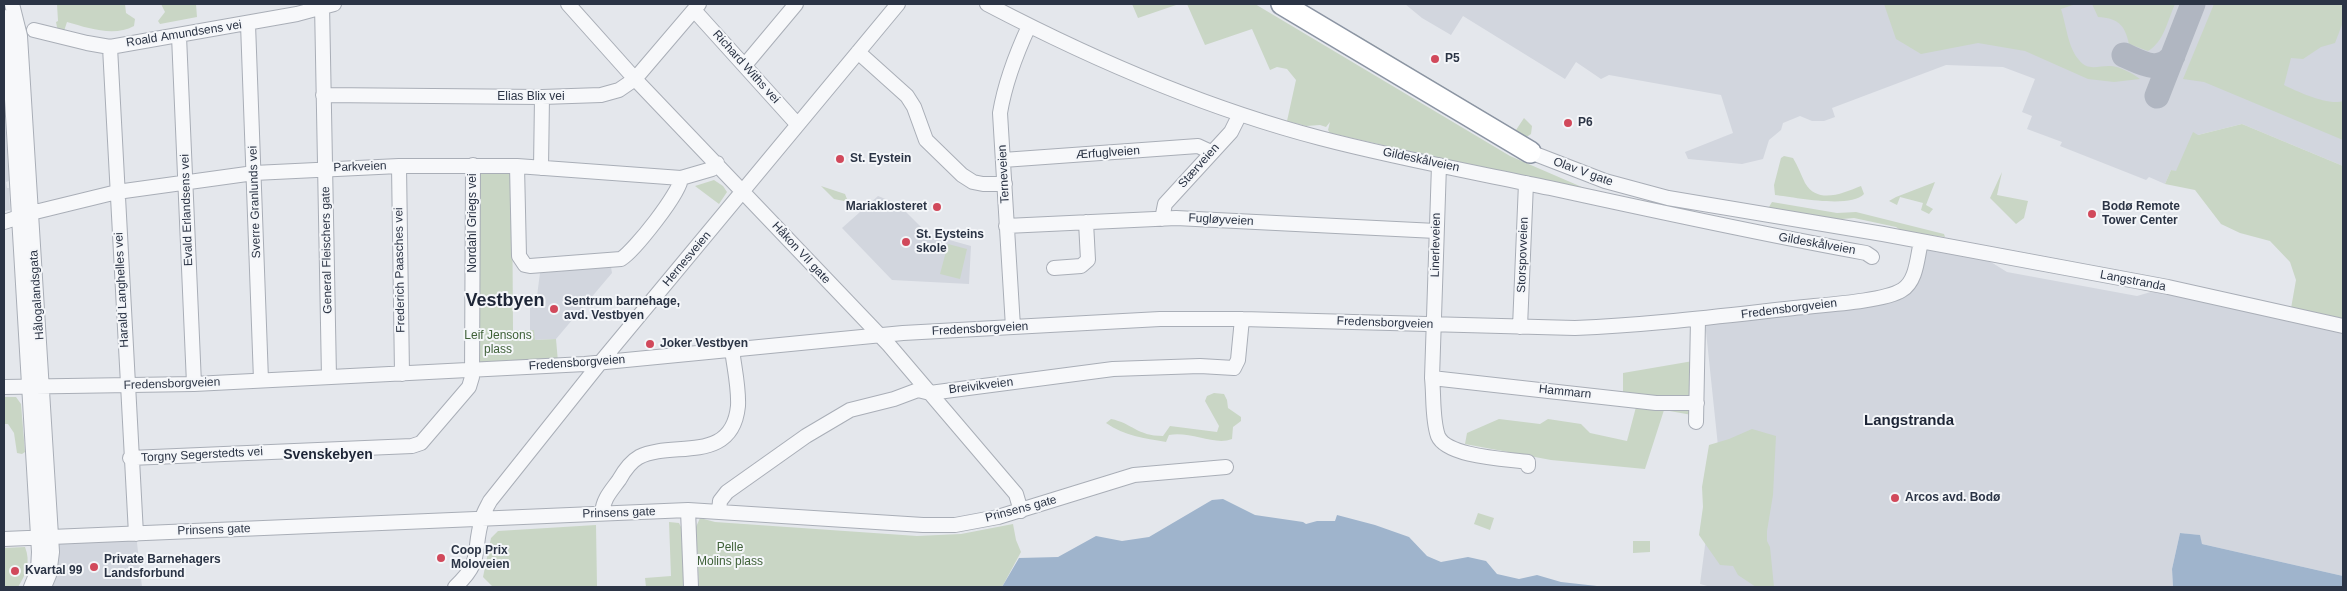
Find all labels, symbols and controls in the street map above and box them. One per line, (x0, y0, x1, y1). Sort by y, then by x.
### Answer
street label: Roald Amundsens vei (125, 18, 243, 50)
street label: Richard Withs vei (709, 27, 783, 107)
place label: P5 (1445, 52, 1460, 66)
marker: P5 (1429, 53, 1441, 65)
street label: Elias Blix vei (497, 90, 565, 104)
place label: P6 (1578, 116, 1593, 130)
marker: P6 (1562, 117, 1574, 129)
street label: Stærveien (1175, 141, 1223, 191)
street label: Terneveien (995, 144, 1013, 204)
street label: Ærfuglveien (1076, 144, 1140, 162)
street label: Sverre Granlunds vei (246, 145, 264, 259)
street label: Gildeskålveien (1381, 145, 1461, 175)
place label: St. Eystein (850, 152, 911, 166)
marker: St. Eystein (834, 153, 846, 165)
street label: Evald Erlandsens vei (178, 154, 196, 266)
street label: Olav V gate (1551, 155, 1615, 189)
street label: Parkveien (333, 159, 387, 175)
street label: Nordahl Griegs vei (466, 173, 480, 273)
street label: General Fleischers gate (319, 186, 335, 314)
place label: Mariaklosteret (846, 200, 927, 214)
place label: Bodø Remote Tower Center (2102, 200, 2180, 228)
marker: Mariaklosteret (931, 201, 943, 213)
street label: Frederich Paasches vei (392, 207, 408, 333)
marker: Bodø Remote Tower Center (2086, 208, 2098, 220)
street label: Fugløyveien (1188, 211, 1254, 229)
street label: Linerleveien (1428, 213, 1444, 277)
street label: Storspovveien (1514, 217, 1532, 293)
street label: Håkon VII gate (769, 219, 833, 287)
place label: St. Eysteins skole (916, 228, 984, 256)
street label: Hernesveien (660, 229, 714, 289)
street label: Gildeskålveien (1777, 230, 1857, 258)
street label: Harald Langhelles vei (112, 232, 132, 348)
marker: St. Eysteins skole (900, 236, 912, 248)
street label: Hålogalandsgata (27, 250, 47, 340)
street label: Langstranda (2099, 268, 2167, 294)
district label: Vestbyen (465, 290, 545, 312)
place label: Sentrum barnehage, avd. Vestbyen (564, 295, 680, 323)
street label: Fredensborgveien (1740, 296, 1838, 322)
marker: Sentrum barnehage, avd. Vestbyen (548, 303, 560, 315)
street label: Fredensborgveien (1336, 314, 1434, 332)
street label: Fredensborgveien (931, 319, 1029, 339)
park label: Leif Jensons plass (464, 329, 532, 357)
place label: Joker Vestbyen (660, 337, 748, 351)
marker: Joker Vestbyen (644, 338, 656, 350)
street label: Fredensborgveien (528, 352, 626, 374)
street label: Fredensborgveien (123, 375, 221, 393)
street label: Breivikveien (948, 375, 1014, 397)
street label: Hammarn (1538, 382, 1592, 402)
district label: Langstranda (1864, 412, 1954, 430)
street label: Torgny Segerstedts vei (141, 445, 263, 465)
district label: Svenskebyen (283, 447, 373, 463)
place label: Arcos avd. Bodø (1905, 491, 2000, 505)
marker: Arcos avd. Bodø (1889, 492, 1901, 504)
street label: Prinsens gate (984, 493, 1058, 525)
street label: Prinsens gate (582, 505, 656, 521)
street label: Prinsens gate (177, 522, 251, 538)
park label: Pelle Molins plass (697, 541, 763, 569)
place label: Coop Prix Moloveien (451, 544, 510, 572)
marker: Coop Prix Moloveien (435, 552, 447, 564)
place label: Private Barnehagers Landsforbund (104, 553, 221, 581)
marker: Private Barnehagers Landsforbund (88, 561, 100, 573)
place label: Kvartal 99 (25, 564, 82, 578)
marker: Kvartal 99 (9, 565, 21, 577)

